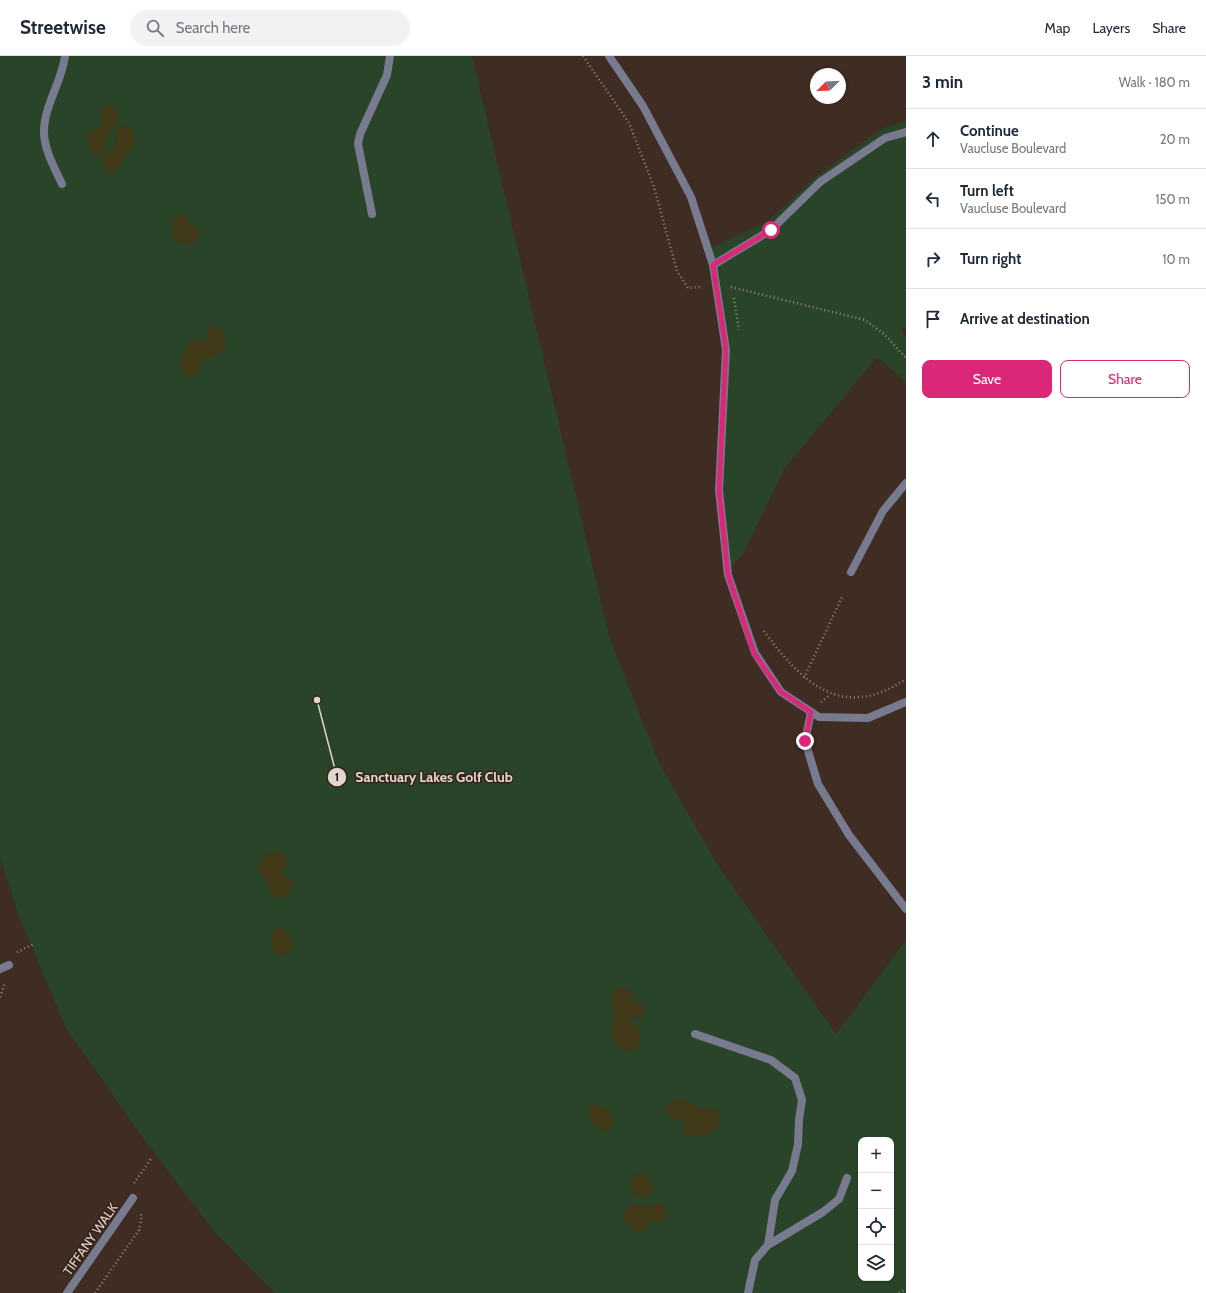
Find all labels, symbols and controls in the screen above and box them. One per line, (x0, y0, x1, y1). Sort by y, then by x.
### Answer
search box (130, 10, 410, 46)
text: Streetwise (20, 16, 106, 39)
icon: search (144, 17, 166, 39)
text: Search here (176, 19, 250, 37)
text: Map (1045, 19, 1070, 37)
text: Layers (1092, 19, 1130, 37)
text: Share (1152, 19, 1186, 37)
north arrow (810, 68, 846, 104)
text: 3 min (922, 72, 963, 92)
text: Walk · 180 m (1119, 74, 1190, 90)
text: Continue (960, 122, 1019, 140)
icon: ahead (922, 128, 944, 150)
text: 20 m (1160, 131, 1190, 147)
text: Vaucluse Boulevard (960, 140, 1066, 156)
text: Turn left (960, 182, 1014, 200)
icon: left (922, 188, 944, 210)
text: 150 m (1155, 191, 1190, 207)
text: Vaucluse Boulevard (960, 200, 1066, 216)
route start (762, 221, 780, 239)
icon: right (922, 248, 944, 270)
text: Turn right (960, 250, 1021, 268)
text: 10 m (1162, 251, 1190, 267)
icon: arrive (922, 308, 944, 330)
text: Arrive at destination (960, 310, 1090, 328)
button: Save (922, 360, 1052, 398)
button: Share (1060, 360, 1190, 398)
route end (796, 732, 814, 750)
callout: Sanctuary Lakes Golf Club (327, 764, 520, 790)
text: Sanctuary Lakes Golf Club (355, 768, 513, 786)
text: 1 (335, 769, 339, 784)
map controls (858, 1137, 894, 1281)
button: + (858, 1137, 894, 1173)
button: − (858, 1173, 894, 1209)
street label: TIFFANY WALK (59, 1199, 121, 1278)
button: locate (858, 1209, 894, 1245)
button: layers (858, 1245, 894, 1281)

